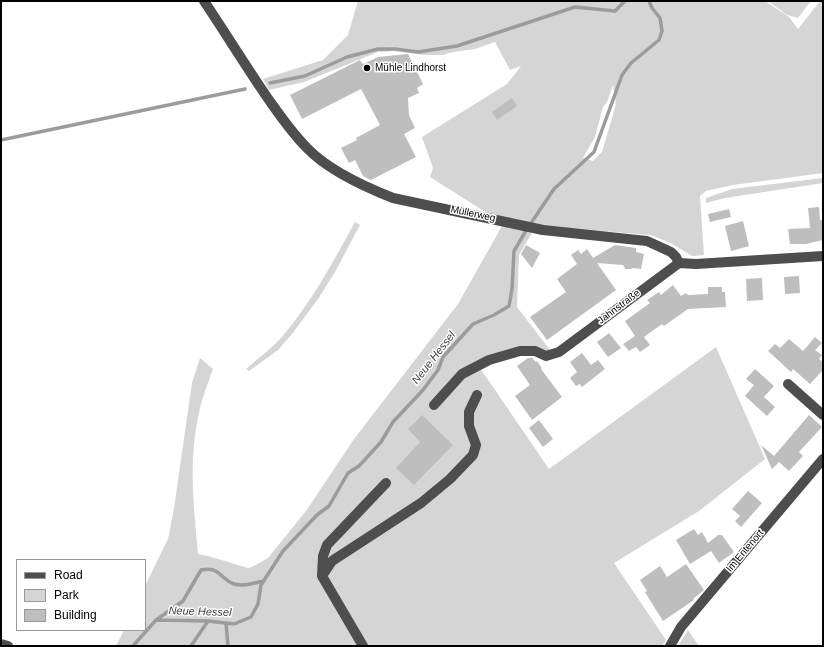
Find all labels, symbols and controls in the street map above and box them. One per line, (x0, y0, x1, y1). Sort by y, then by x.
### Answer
place label: Mühle Lindhorst (375, 62, 446, 74)
marker: Mühle Lindhorst (362, 63, 372, 73)
street label: Müllerweg (449, 203, 497, 225)
street label: Jahnstraße (595, 287, 643, 327)
water label: Neue Hessel (409, 329, 459, 387)
street label: Im Entenort (724, 527, 766, 575)
legend (16, 559, 146, 631)
text: Road (54, 568, 83, 582)
text: Park (54, 588, 79, 602)
water label: Neue Hessel (168, 604, 232, 620)
text: Building (54, 608, 97, 622)

